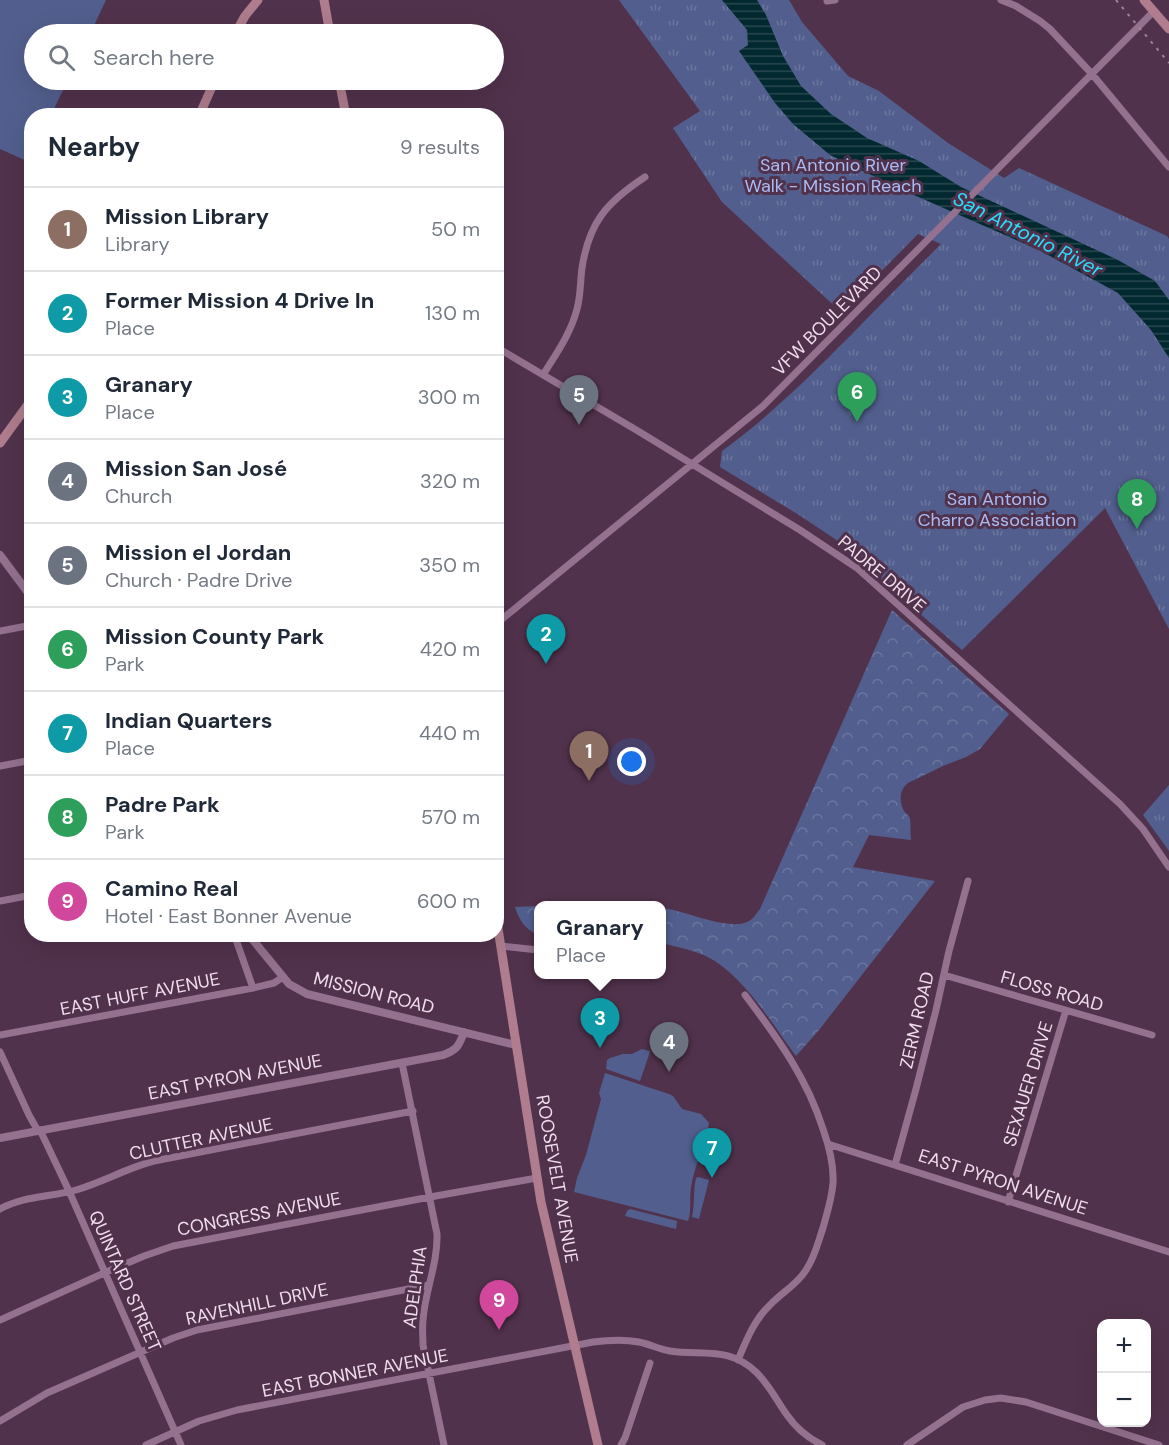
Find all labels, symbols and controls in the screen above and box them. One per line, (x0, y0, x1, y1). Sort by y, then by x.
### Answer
search box (24, 24, 504, 90)
icon: search (45, 41, 78, 74)
text: Search here (93, 43, 214, 72)
text: Nearby (48, 130, 140, 164)
text: 9 results (400, 134, 480, 160)
park label: San Antonio River Walk - Mission Reach (744, 153, 922, 198)
water label: San Antonio River (949, 185, 1107, 283)
text: Mission Library (105, 202, 269, 231)
text: 1 (64, 216, 71, 242)
text: 50 m (431, 216, 480, 242)
text: Library (105, 231, 170, 257)
street label: VFW BOULEVARD (767, 261, 887, 381)
text: Former Mission 4 Drive In (105, 286, 374, 315)
text: 2 (62, 300, 73, 326)
text: 130 m (425, 300, 480, 326)
text: Place (105, 315, 155, 341)
text: Granary (105, 370, 193, 399)
pin: 6 (838, 372, 876, 422)
pin: 5 (560, 376, 598, 425)
text: 3 (61, 384, 74, 410)
text: 300 m (418, 384, 480, 410)
text: Place (105, 399, 155, 425)
text: Mission San José (105, 454, 287, 483)
text: 4 (61, 468, 74, 494)
text: 320 m (420, 468, 480, 494)
pin: 8 (1118, 480, 1156, 529)
text: Church (105, 483, 172, 509)
park label: San Antonio Charro Association (918, 487, 1076, 532)
street label: PADRE DRIVE (833, 530, 931, 618)
text: Mission el Jordan (105, 538, 291, 567)
text: 5 (61, 552, 74, 578)
text: 350 m (419, 552, 480, 578)
text: Church · Padre Drive (105, 567, 292, 593)
pin: 2 (526, 614, 566, 664)
text: Mission County Park (105, 622, 324, 651)
text: 6 (61, 636, 74, 662)
text: 420 m (420, 636, 480, 662)
text: Park (105, 651, 145, 677)
text: Indian Quarters (105, 706, 273, 735)
text: 7 (62, 720, 73, 746)
text: 440 m (419, 720, 480, 746)
pin: 1 (570, 732, 608, 781)
text: Place (105, 735, 155, 761)
your location (617, 747, 646, 776)
text: Padre Park (105, 790, 220, 819)
text: 8 (61, 804, 74, 830)
text: 570 m (421, 804, 480, 830)
text: Park (105, 819, 145, 845)
text: Camino Real (105, 874, 238, 903)
text: 9 (61, 888, 74, 914)
text: 600 m (417, 888, 480, 914)
popup (534, 901, 666, 979)
text: Hotel · East Bonner Avenue (105, 903, 352, 929)
text: Granary (556, 913, 644, 942)
text: Place (556, 942, 606, 968)
street label: FLOSS ROAD (998, 965, 1106, 1017)
street label: MISSION ROAD (311, 966, 437, 1020)
street label: EAST HUFF AVENUE (58, 967, 222, 1021)
street label: ZERM ROAD (894, 969, 940, 1071)
pin: 3 (580, 998, 620, 1048)
street label: SEXAUER DRIVE (998, 1018, 1058, 1150)
pin: 4 (650, 1022, 688, 1072)
street label: EAST PYRON AVENUE (146, 1048, 324, 1106)
street label: ROOSEVELT AVENUE (530, 1093, 584, 1265)
street label: CLUTTER AVENUE (127, 1112, 275, 1166)
pin: 7 (692, 1128, 732, 1178)
street label: EAST PYRON AVENUE (915, 1143, 1091, 1221)
street label: CONGRESS AVENUE (175, 1186, 343, 1242)
street label: QUINTARD STREET (83, 1207, 167, 1355)
street label: ADELPHIA (397, 1244, 433, 1330)
street label: RAVENHILL DRIVE (183, 1277, 331, 1331)
pin: 9 (480, 1280, 518, 1330)
map controls (1097, 1319, 1151, 1427)
button: + (1097, 1319, 1151, 1373)
street label: EAST BONNER AVENUE (260, 1343, 450, 1403)
button: − (1097, 1373, 1151, 1427)

